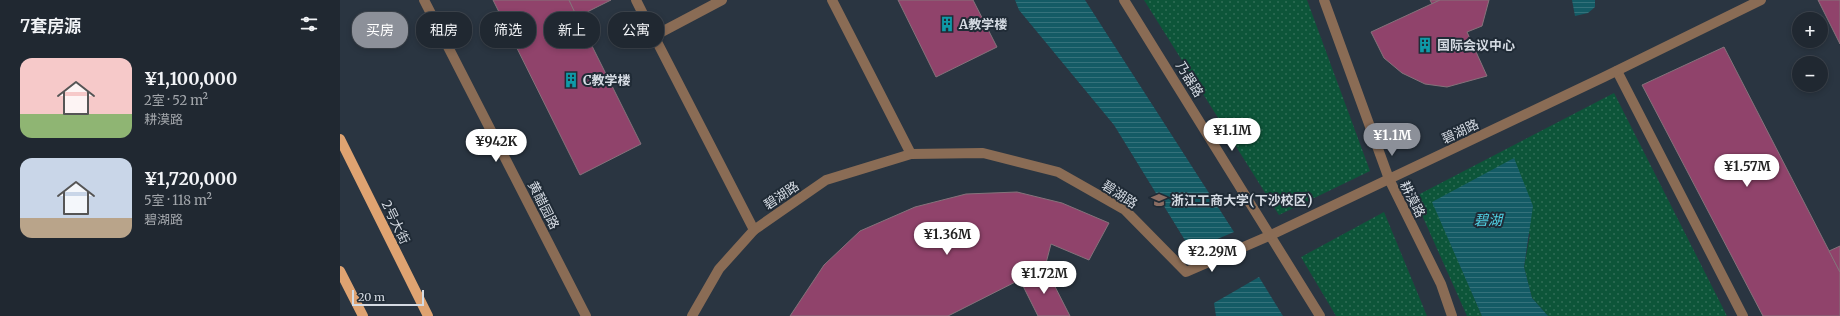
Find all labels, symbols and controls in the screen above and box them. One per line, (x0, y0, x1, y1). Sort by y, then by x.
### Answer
chip: 买房 (352, 12, 408, 48)
chip: 租房 (416, 12, 472, 48)
chip: 筛选 (480, 12, 536, 48)
chip: 新上 (544, 12, 600, 48)
chip: 公寓 (608, 12, 664, 48)
map controls (1792, 12, 1828, 92)
button: + (1792, 12, 1828, 48)
icon: filters (298, 13, 320, 35)
text: 7套房源 (20, 15, 81, 37)
building icon: A教学楼 (938, 15, 956, 33)
place label: A教学楼 (958, 16, 1007, 33)
building icon: 国际会议中心 (1416, 36, 1434, 54)
place label: 国际会议中心 (1437, 37, 1515, 54)
button: − (1792, 56, 1828, 92)
street label: 乃器路 (1172, 58, 1207, 100)
text: ¥1,100,000 (144, 68, 237, 90)
building icon: C教学楼 (562, 71, 580, 89)
place label: C教学楼 (583, 72, 631, 89)
icon: home (52, 74, 100, 122)
text: 2室 · 52 m² (144, 92, 208, 109)
text: 耕漠路 (144, 111, 183, 128)
street label: 碧湖路 (1439, 116, 1481, 147)
pin: ¥1.1M (1204, 118, 1260, 152)
text: ¥1.1M (1212, 122, 1252, 139)
pin: ¥1.1M (1364, 123, 1420, 157)
text: ¥1.1M (1372, 127, 1412, 144)
pin: ¥942K (468, 129, 524, 163)
text: ¥942K (475, 133, 517, 150)
pin: ¥1.57M (1714, 154, 1780, 188)
text: ¥1.57M (1723, 158, 1771, 175)
text: ¥1,720,000 (144, 168, 237, 190)
icon: home (52, 174, 100, 222)
street label: 碧湖路 (760, 177, 802, 213)
street label: 碧湖路 (1099, 177, 1141, 212)
street label: 黄醋园路 (524, 178, 563, 232)
street label: 耕漠路 (1396, 178, 1429, 220)
school or university icon: 浙江工商大学(下沙校区) (1150, 191, 1168, 209)
text: 5室 · 118 m² (144, 192, 212, 209)
place label: 浙江工商大学(下沙校区) (1171, 192, 1312, 209)
street label: 2号大街 (378, 197, 413, 247)
text: 碧湖路 (144, 211, 183, 228)
water label: 碧湖 (1474, 211, 1504, 229)
pin: ¥1.36M (914, 222, 980, 256)
text: ¥1.36M (923, 226, 971, 243)
pin: ¥2.29M (1179, 239, 1245, 273)
text: ¥2.29M (1187, 243, 1237, 260)
pin: ¥1.72M (1011, 261, 1077, 295)
text: ¥1.72M (1020, 265, 1068, 282)
scale bar (352, 288, 424, 307)
text: 20 m (358, 290, 385, 304)

